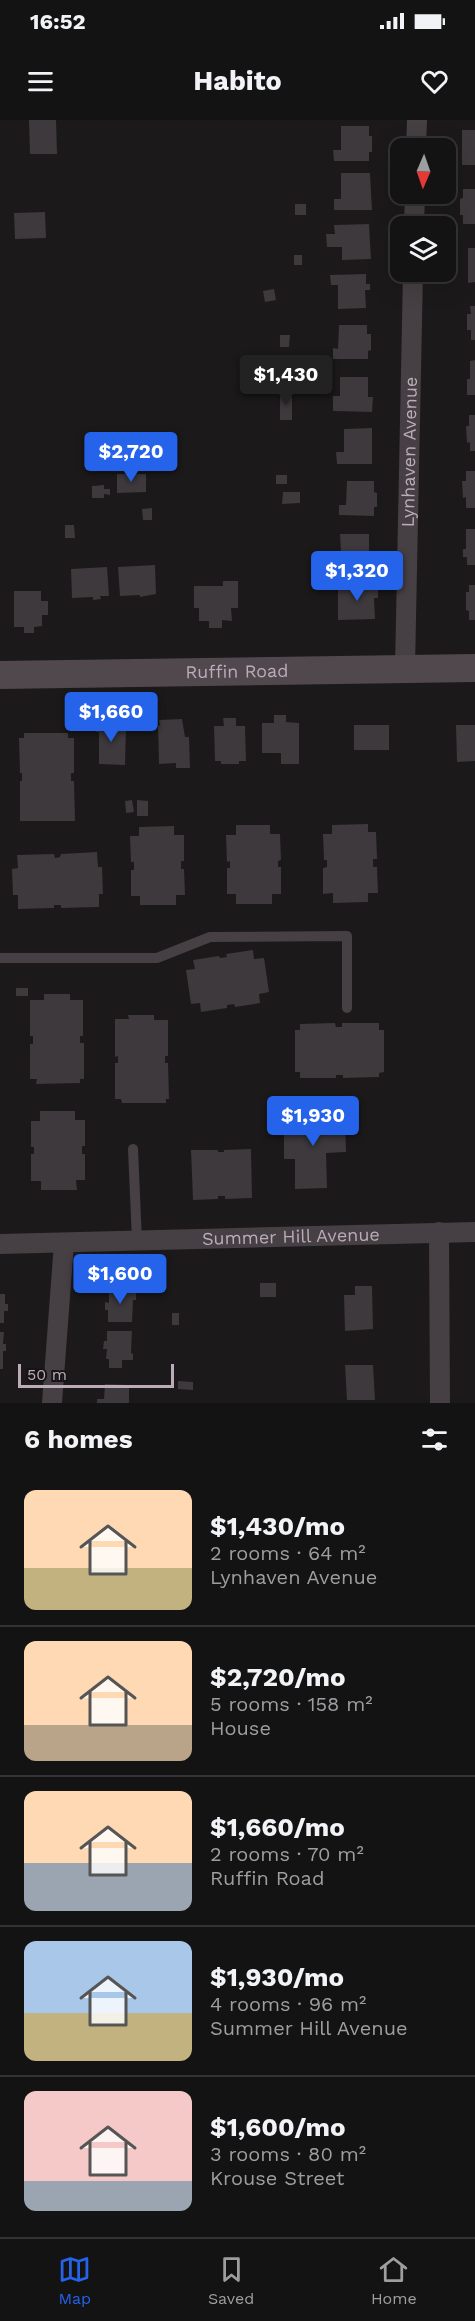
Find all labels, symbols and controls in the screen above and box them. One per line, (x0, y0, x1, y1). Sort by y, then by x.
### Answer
text: 16:52 (30, 9, 86, 34)
icon: menu (24, 65, 57, 98)
text: Habito (193, 65, 282, 97)
icon: heart (418, 65, 451, 98)
north arrow (390, 138, 456, 204)
map controls (390, 138, 456, 282)
button: layers (390, 216, 456, 282)
pin: $1,430 (237, 355, 335, 406)
text: $1,430 (254, 362, 318, 386)
street label: Lynhaven Avenue (397, 376, 421, 528)
pin: $2,720 (82, 432, 180, 483)
text: $2,720 (98, 439, 164, 463)
pin: $1,320 (308, 551, 406, 602)
text: $1,320 (325, 558, 389, 582)
street label: Ruffin Road (185, 660, 289, 682)
pin: $1,660 (62, 692, 160, 743)
text: $1,660 (79, 699, 143, 723)
pin: $1,930 (264, 1096, 362, 1147)
text: $1,930 (281, 1103, 345, 1127)
street label: Summer Hill Avenue (202, 1223, 380, 1249)
pin: $1,600 (71, 1254, 169, 1305)
text: $1,600 (87, 1261, 153, 1285)
scale bar (18, 1361, 174, 1388)
text: 50 m (27, 1365, 67, 1384)
icon: filters (418, 1423, 451, 1456)
text: 6 homes (24, 1424, 133, 1454)
text: $1,430/mo (210, 1511, 345, 1541)
icon: home (72, 1514, 144, 1586)
text: 2 rooms · 64 m² (210, 1541, 366, 1565)
text: Lynhaven Avenue (210, 1565, 377, 1589)
text: $2,720/mo (210, 1662, 346, 1692)
icon: home (72, 1665, 144, 1737)
text: 5 rooms · 158 m² (210, 1692, 373, 1716)
text: House (210, 1716, 271, 1740)
text: $1,660/mo (210, 1812, 345, 1842)
icon: home (72, 1815, 144, 1887)
text: 2 rooms · 70 m² (210, 1842, 364, 1866)
text: Ruffin Road (210, 1866, 324, 1890)
text: $1,930/mo (210, 1962, 344, 1992)
icon: home (72, 1965, 144, 2037)
text: 4 rooms · 96 m² (210, 1992, 366, 2016)
text: Summer Hill Avenue (210, 2016, 408, 2040)
text: $1,600/mo (210, 2112, 345, 2142)
icon: home (72, 2115, 144, 2187)
text: 3 rooms · 80 m² (210, 2142, 366, 2166)
text: Krouse Street (210, 2166, 344, 2190)
tab: Map (58, 2253, 91, 2308)
tab: Saved (208, 2253, 254, 2308)
tab: Home (371, 2253, 417, 2308)

